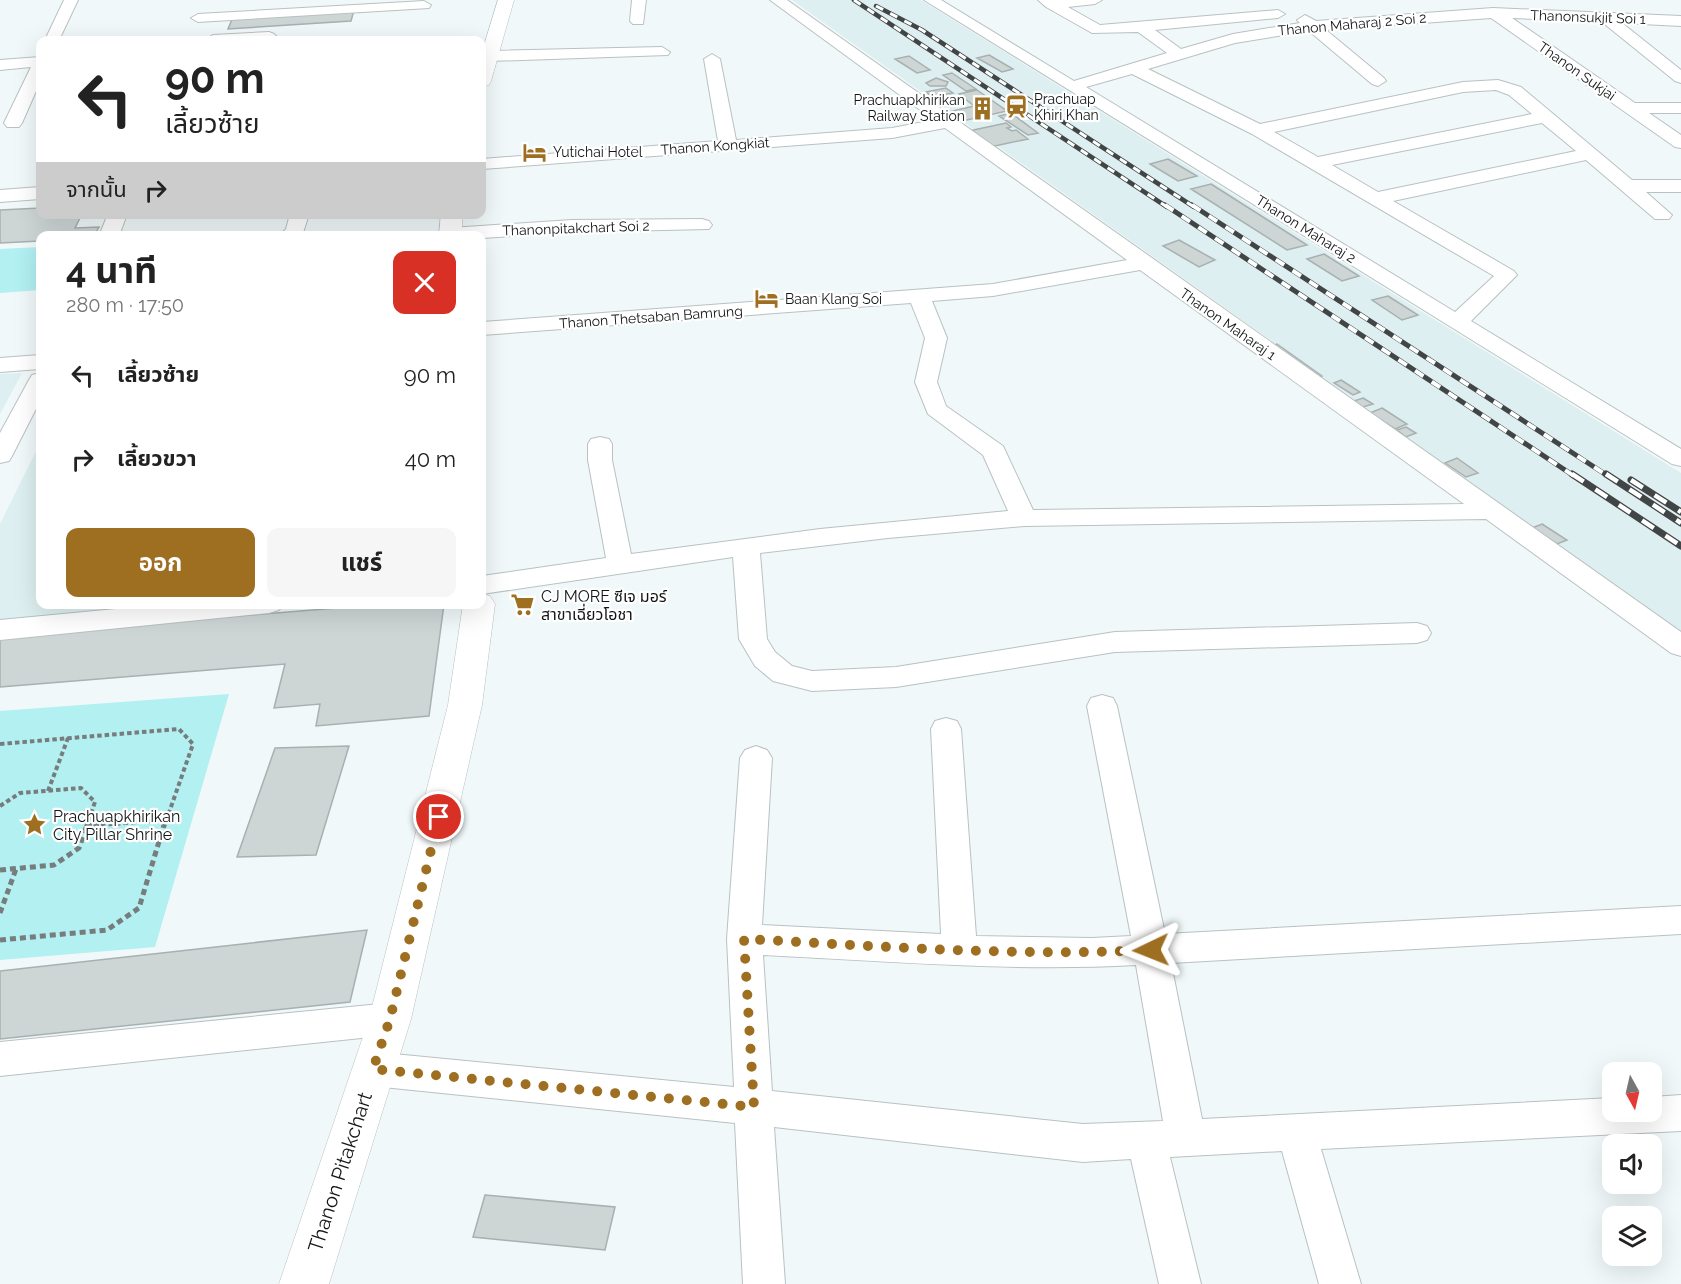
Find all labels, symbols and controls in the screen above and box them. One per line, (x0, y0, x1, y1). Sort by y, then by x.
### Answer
street label: Thanonsukjit Soi 1 (1530, 7, 1646, 27)
street label: Thanon Maharaj 2 Soi 2 (1277, 10, 1427, 38)
street label: Thanon Sukjai (1535, 38, 1619, 104)
text: 90 m (165, 54, 265, 103)
icon: left (66, 60, 144, 138)
place label: Prachuap Khiri Khan (1034, 91, 1099, 123)
place label: Prachuapkhirikan Railway Station (854, 92, 965, 124)
station icon: Prachuap Khiri Khan (1003, 94, 1029, 120)
building icon: Prachuapkhirikan Railway Station (970, 95, 996, 121)
text: เลี้ยวซ้าย (165, 108, 259, 139)
street label: Thanon Kongkiat (660, 134, 770, 158)
hotel icon: Yutichai Hotel (522, 139, 548, 165)
place label: Yutichai Hotel (553, 144, 643, 160)
icon: right (139, 174, 172, 207)
text: จากนั้น (66, 176, 127, 202)
street label: Thanon Maharaj 2 (1253, 192, 1359, 266)
street label: Thanonpitakchart Soi 2 (502, 217, 650, 239)
text: 4 นาที (66, 249, 157, 291)
button: close (393, 251, 456, 314)
street label: Thanon Maharaj 1 (1177, 285, 1279, 363)
hotel icon: Baan Klang Soi (754, 286, 780, 312)
place label: Baan Klang Soi (785, 291, 882, 307)
text: 280 m · 17:50 (66, 293, 184, 317)
street label: Thanon Thetsaban Bamrung (559, 303, 743, 331)
icon: left (66, 359, 99, 392)
text: เลี้ยวซ้าย (117, 361, 199, 387)
text: 90 m (404, 362, 456, 388)
icon: right (66, 443, 99, 476)
text: เลี้ยวขวา (117, 445, 197, 471)
text: 40 m (405, 446, 456, 472)
button: ออก (66, 528, 255, 597)
button: แชร์ (267, 528, 456, 597)
place label: CJ MORE ซีเจ มอร์ สาขาเฉี่ยวโอชา (541, 587, 667, 624)
supermarket icon: CJ MORE ซีเจ มอร์ สาขาเฉี่ยวโอชา (510, 592, 536, 618)
pin (413, 791, 464, 842)
icon: arrive (422, 800, 455, 833)
place label: Prachuapkhirikan City Pillar Shrine (53, 807, 180, 844)
place icon: Prachuapkhirikan City Pillar Shrine (22, 812, 48, 838)
position arrow (1119, 918, 1183, 982)
north arrow (1602, 1062, 1662, 1122)
map controls (1602, 1062, 1662, 1266)
street label: Thanon Pitakchart (303, 1089, 377, 1255)
button: sound (1602, 1134, 1662, 1194)
button: layers (1602, 1206, 1662, 1266)

